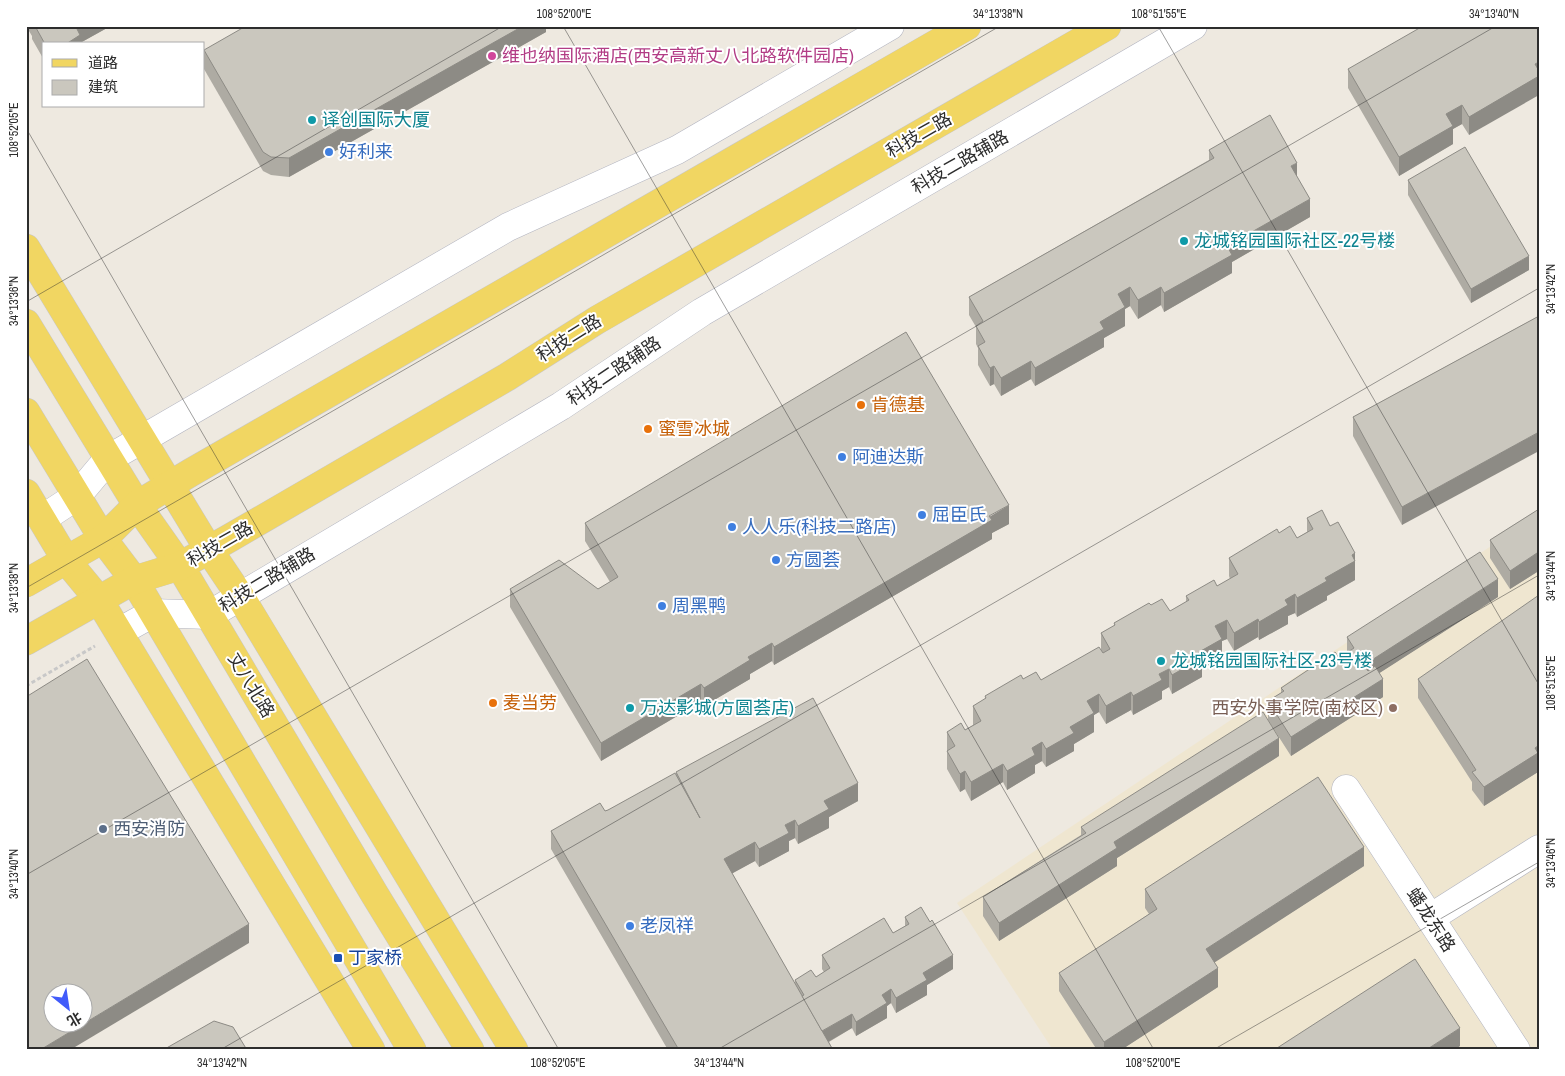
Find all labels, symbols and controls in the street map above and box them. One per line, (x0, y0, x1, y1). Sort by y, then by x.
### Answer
text: 108°52'00"E (536, 6, 592, 22)
text: 34°13'38"N (973, 6, 1023, 22)
text: 108°51'55"E (1131, 6, 1187, 22)
text: 34°13'40"N (1469, 6, 1519, 22)
legend (42, 42, 205, 108)
place label: 维也纳国际酒店(西安高新丈八北路软件园店) (502, 43, 854, 68)
marker: 维也纳国际酒店(西安高新丈八北路软件园店) (486, 50, 498, 62)
text: 道路 (88, 52, 118, 73)
text: 建筑 (88, 76, 118, 97)
text: 108°52'05"E (6, 102, 22, 158)
street label: 科技二路 (881, 106, 956, 163)
place label: 译创国际大厦 (322, 107, 430, 132)
marker: 译创国际大厦 (306, 114, 318, 126)
street label: 科技二路辅路 (907, 124, 1013, 199)
place label: 好利来 (339, 139, 393, 164)
marker: 好利来 (323, 146, 335, 158)
place label: 龙城铭园国际社区-22号楼 (1194, 228, 1395, 253)
marker: 龙城铭园国际社区-22号楼 (1178, 235, 1190, 247)
text: 34°13'42"N (1543, 264, 1559, 314)
text: 34°13'36"N (6, 276, 22, 326)
street label: 科技二路 (532, 308, 606, 367)
street label: 科技二路辅路 (562, 330, 665, 411)
place label: 肯德基 (871, 392, 925, 417)
marker: 肯德基 (855, 399, 867, 411)
place label: 蜜雪冰城 (658, 416, 730, 441)
marker: 蜜雪冰城 (642, 423, 654, 435)
place label: 阿迪达斯 (852, 444, 924, 469)
marker: 阿迪达斯 (836, 451, 848, 463)
place label: 屈臣氏 (932, 502, 986, 527)
marker: 屈臣氏 (916, 509, 928, 521)
place label: 人人乐(科技二路店) (742, 514, 896, 539)
street label: 科技二路 (182, 515, 257, 572)
marker: 人人乐(科技二路店) (726, 521, 738, 533)
street label: 科技二路辅路 (214, 541, 319, 618)
place label: 方圆荟 (786, 547, 840, 572)
text: 34°13'44"N (1543, 551, 1559, 601)
marker: 方圆荟 (770, 554, 782, 566)
text: 34°13'38"N (6, 563, 22, 613)
place label: 周黑鸭 (672, 593, 726, 618)
marker: 周黑鸭 (656, 600, 668, 612)
street label: 丈八北路 (222, 647, 281, 722)
place label: 龙城铭园国际社区-23号楼 (1171, 648, 1372, 673)
marker: 龙城铭园国际社区-23号楼 (1155, 655, 1167, 667)
text: 108°51'55"E (1543, 655, 1559, 711)
place label: 麦当劳 (503, 690, 557, 715)
place label: 万达影城(方圆荟店) (640, 695, 794, 720)
place label: 西安外事学院(南校区) (1211, 695, 1383, 720)
marker: 麦当劳 (487, 697, 499, 709)
marker: 万达影城(方圆荟店) (624, 702, 636, 714)
marker: 西安外事学院(南校区) (1387, 702, 1399, 714)
place label: 西安消防 (113, 816, 185, 841)
marker: 西安消防 (97, 823, 109, 835)
text: 34°13'46"N (1543, 838, 1559, 888)
text: 34°13'40"N (6, 849, 22, 899)
street label: 蟠龙东路 (1401, 883, 1462, 957)
place label: 老凤祥 (640, 913, 694, 938)
marker: 老凤祥 (624, 920, 636, 932)
place label: 丁家桥 (348, 945, 402, 970)
marker: 丁家桥 (332, 952, 344, 964)
north arrow (42, 984, 92, 1034)
text: 北 (64, 1008, 85, 1031)
text: 34°13'42"N (197, 1055, 247, 1071)
text: 108°52'05"E (530, 1055, 586, 1071)
text: 34°13'44"N (694, 1055, 744, 1071)
text: 108°52'00"E (1125, 1055, 1181, 1071)

